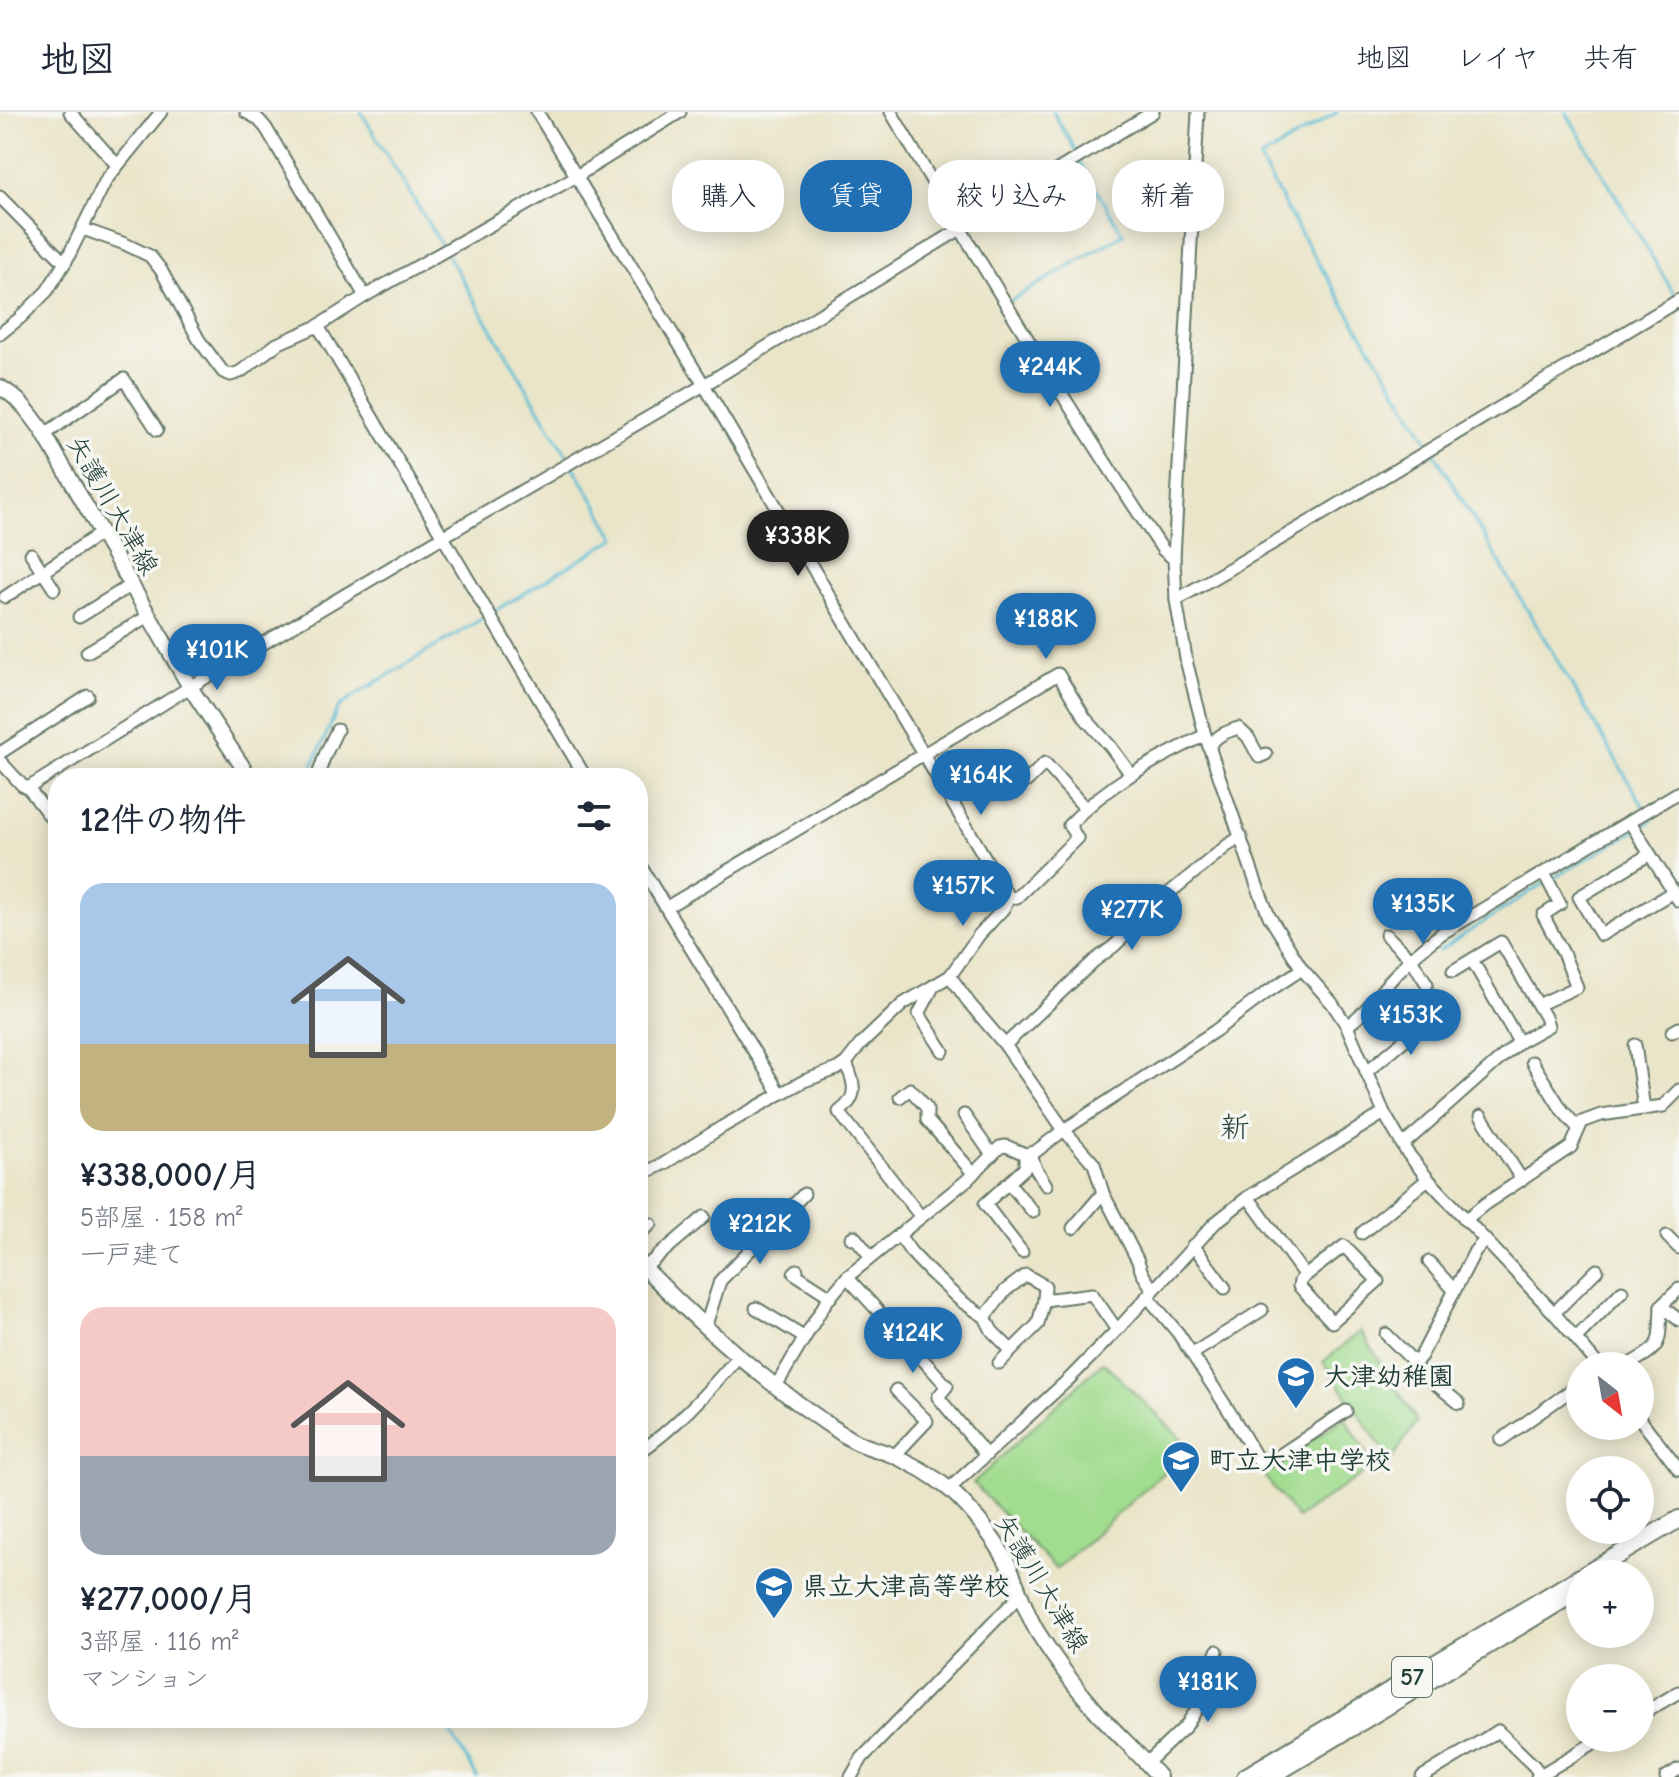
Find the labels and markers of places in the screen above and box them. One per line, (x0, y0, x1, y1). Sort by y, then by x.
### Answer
pin: ¥244K (994, 341, 1106, 409)
pin: ¥338K (742, 510, 854, 578)
pin: ¥188K (990, 593, 1102, 661)
pin: ¥101K (161, 624, 273, 692)
pin: ¥164K (925, 749, 1037, 817)
pin: ¥157K (907, 860, 1019, 928)
pin: ¥135K (1367, 878, 1479, 946)
pin: ¥277K (1076, 884, 1188, 952)
pin: ¥153K (1355, 989, 1467, 1057)
pin: ¥212K (704, 1198, 816, 1266)
pin: ¥124K (857, 1307, 969, 1375)
school or university icon: 大津幼稚園 (1275, 1355, 1317, 1410)
place label: 大津幼稚園 (1324, 1362, 1454, 1392)
school or university icon: 町立大津中学校 (1160, 1439, 1202, 1494)
place label: 町立大津中学校 (1209, 1446, 1391, 1476)
school or university icon: 県立大津高等学校 (753, 1565, 795, 1620)
place label: 県立大津高等学校 (802, 1572, 1010, 1602)
pin: ¥181K (1152, 1656, 1264, 1724)

